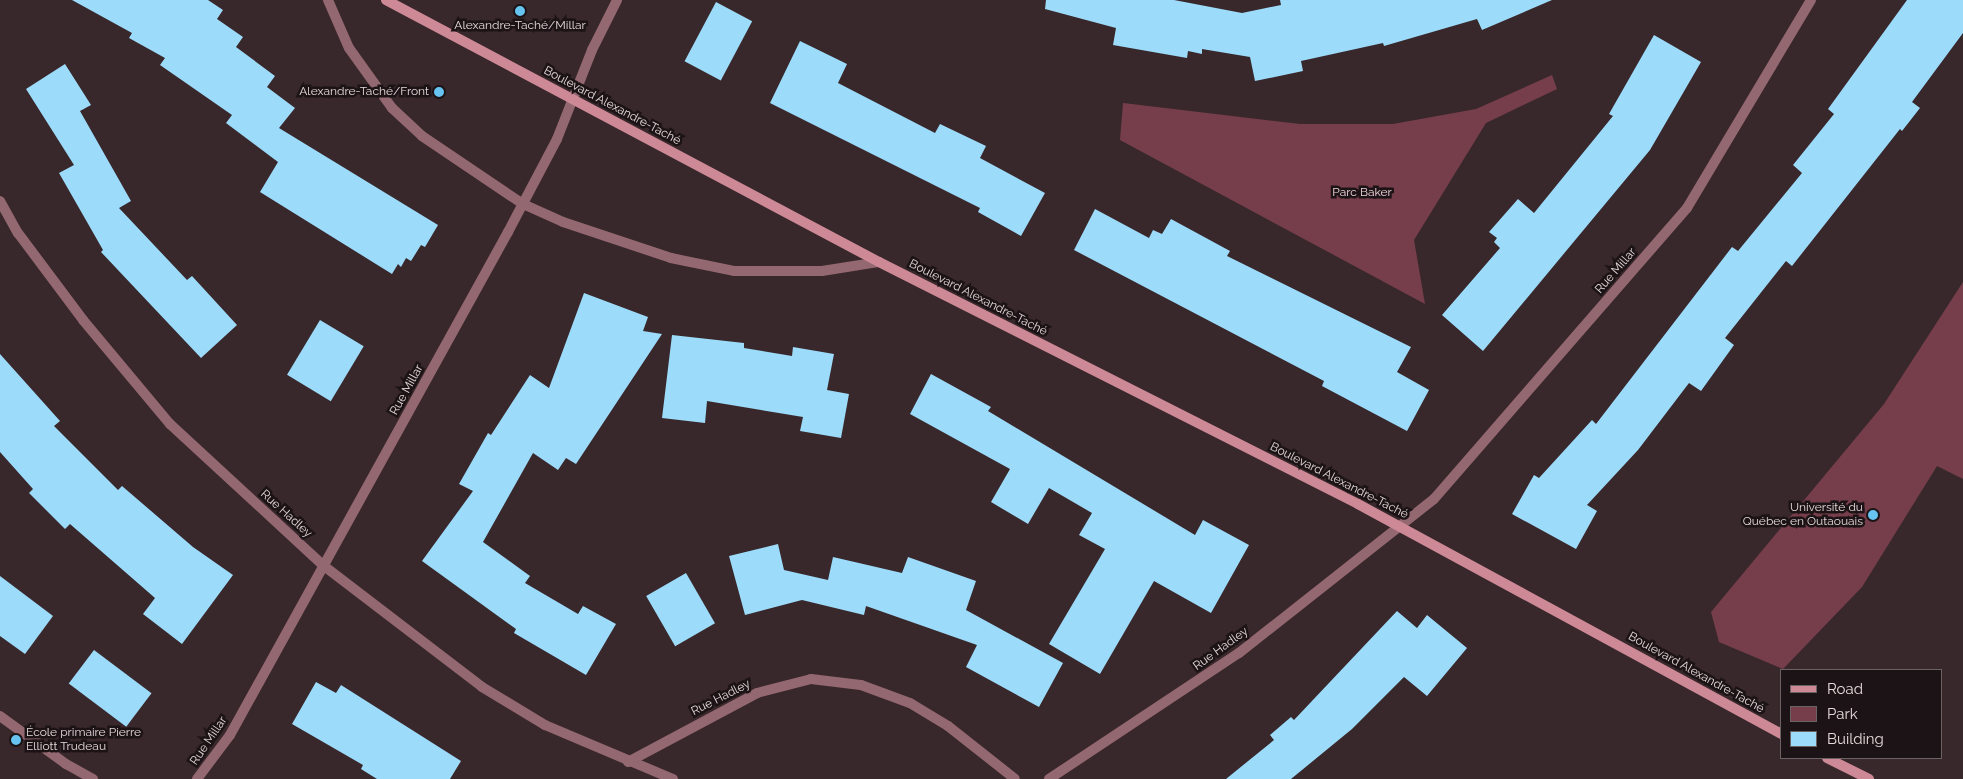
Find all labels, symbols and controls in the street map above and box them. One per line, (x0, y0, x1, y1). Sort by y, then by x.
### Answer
marker: Alexandre-Taché/Millar (514, 5, 526, 17)
place label: Alexandre-Taché/Millar (454, 19, 586, 33)
street label: Boulevard Alexandre-Taché (541, 64, 683, 148)
place label: Alexandre-Taché/Front (299, 85, 429, 99)
marker: Alexandre-Taché/Front (433, 86, 445, 98)
park label: Parc Baker (1332, 186, 1392, 200)
street label: Rue Millar (1592, 245, 1640, 297)
street label: Boulevard Alexandre-Taché (906, 257, 1050, 339)
street label: Rue Millar (387, 362, 427, 418)
street label: Boulevard Alexandre-Taché (1267, 440, 1411, 522)
street label: Rue Hadley (257, 487, 315, 541)
place label: Université du Québec en Outaouais (1743, 501, 1863, 529)
marker: Université du Québec en Outaouais (1867, 509, 1879, 521)
street label: Rue Hadley (1191, 624, 1251, 674)
street label: Boulevard Alexandre-Taché (1625, 629, 1767, 717)
legend (1780, 669, 1943, 759)
street label: Rue Hadley (689, 677, 753, 719)
text: Road (1827, 680, 1863, 698)
text: Park (1827, 705, 1858, 723)
street label: Rue Millar (188, 714, 230, 768)
place label: École primaire Pierre Elliott Trudeau (26, 726, 141, 754)
text: Building (1827, 730, 1884, 748)
marker: École primaire Pierre Elliott Trudeau (10, 734, 22, 746)

